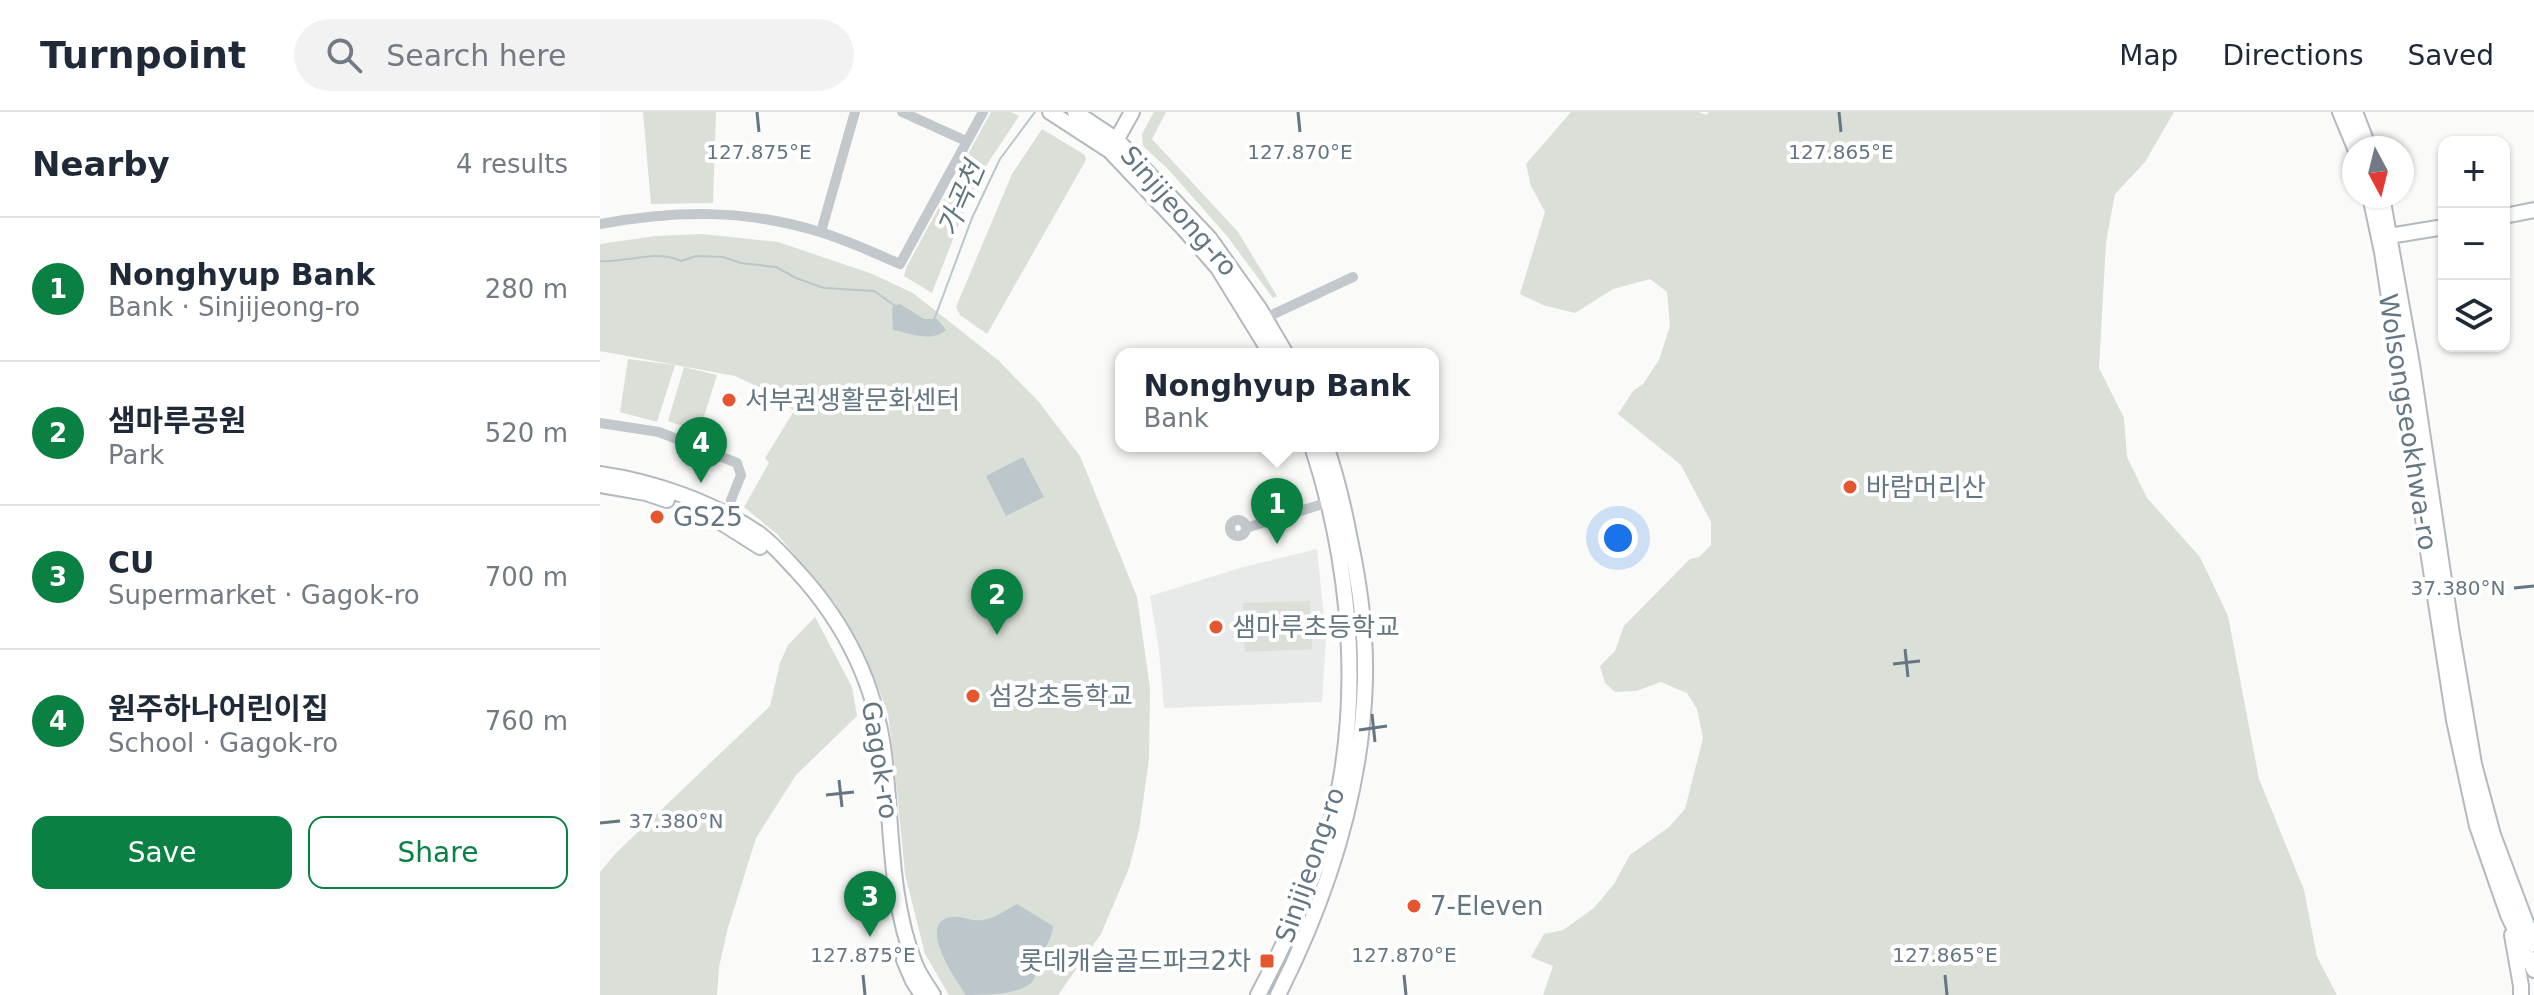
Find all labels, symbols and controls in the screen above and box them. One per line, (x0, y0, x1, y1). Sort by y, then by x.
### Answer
search box (294, 19, 854, 91)
text: Turnpoint (40, 33, 246, 77)
icon: search (322, 33, 366, 77)
text: Search here (386, 38, 566, 73)
text: Map (2119, 39, 2178, 72)
text: Directions (2222, 39, 2363, 72)
text: Saved (2407, 39, 2494, 72)
north arrow (2342, 136, 2414, 208)
map controls (2438, 136, 2510, 352)
button: + (2438, 136, 2510, 208)
text: 127.875°E (706, 140, 812, 164)
street label: Sinjijeong-ro (1114, 140, 1244, 282)
text: 127.870°E (1247, 140, 1353, 164)
text: 127.865°E (1788, 140, 1894, 164)
text: Nearby (32, 144, 170, 184)
text: 4 results (456, 149, 568, 179)
water label: 가곡천 (931, 154, 993, 241)
button: − (2438, 208, 2510, 280)
text: Nonghyup Bank (108, 257, 375, 292)
text: 1 (49, 274, 67, 304)
text: 280 m (485, 274, 568, 304)
button: layers (2438, 280, 2510, 352)
text: Bank · Sinjijeong-ro (108, 292, 360, 322)
street label: Wolsongseokhwa-ro (2373, 292, 2443, 552)
popup (1115, 348, 1439, 452)
text: Nonghyup Bank (1143, 368, 1411, 403)
place label: 서부권생활문화센터 (745, 385, 960, 415)
marker: 서부권생활문화센터 (720, 391, 738, 409)
text: 샘마루공원 (108, 403, 246, 438)
text: Bank (1143, 403, 1209, 433)
pin: 4 (675, 417, 727, 483)
text: 2 (49, 418, 67, 448)
text: 520 m (485, 418, 568, 448)
text: Park (108, 440, 164, 470)
place label: 바람머리산 (1866, 472, 1986, 502)
pin: 1 (1251, 478, 1303, 544)
marker: 바람머리산 (1841, 478, 1859, 496)
place label: GS25 (673, 502, 743, 532)
marker: GS25 (648, 508, 666, 526)
your location (1598, 518, 1638, 558)
text: CU (108, 545, 154, 580)
text: 3 (49, 562, 67, 592)
text: 700 m (485, 562, 568, 592)
pin: 2 (971, 569, 1023, 635)
text: 37.380°N (2411, 576, 2505, 600)
text: Supermarket · Gagok-ro (108, 580, 420, 610)
place label: 샘마루초등학교 (1232, 612, 1399, 642)
marker: 샘마루초등학교 (1207, 618, 1225, 636)
place label: 섬강초등학교 (989, 681, 1133, 711)
marker: 섬강초등학교 (964, 687, 982, 705)
text: 원주하나어린이집 (108, 691, 329, 726)
street label: Gagok-ro (856, 699, 904, 821)
text: 4 (49, 706, 67, 736)
text: 760 m (485, 706, 568, 736)
text: School · Gagok-ro (108, 728, 338, 758)
street label: Sinjijeong-ro (1269, 783, 1351, 947)
text: 37.380°N (629, 809, 723, 833)
button: Save (32, 816, 292, 889)
button: Share (308, 816, 568, 889)
pin: 3 (844, 871, 896, 937)
place label: 7-Eleven (1430, 891, 1543, 921)
marker: 7-Eleven (1405, 897, 1423, 915)
text: 127.875°E (810, 943, 916, 967)
text: 127.870°E (1351, 943, 1457, 967)
text: 127.865°E (1892, 943, 1998, 967)
place label: 롯데캐슬골드파크2차 (1019, 946, 1251, 976)
marker: 롯데캐슬골드파크2차 (1258, 952, 1276, 970)

